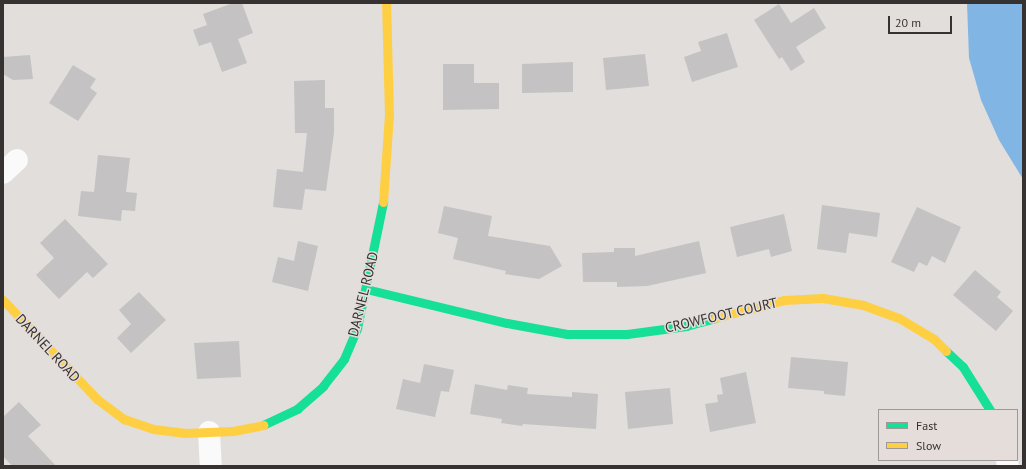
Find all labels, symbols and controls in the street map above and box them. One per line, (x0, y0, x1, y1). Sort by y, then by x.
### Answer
scale bar (890, 8, 954, 34)
text: 20 m (895, 15, 921, 30)
street label: DARNEL ROAD (344, 250, 382, 338)
street label: CROWFOOT COURT (663, 294, 779, 336)
street label: DARNEL ROAD (12, 310, 84, 386)
legend (878, 409, 1018, 461)
text: Fast (916, 418, 937, 433)
text: Slow (916, 438, 941, 453)

